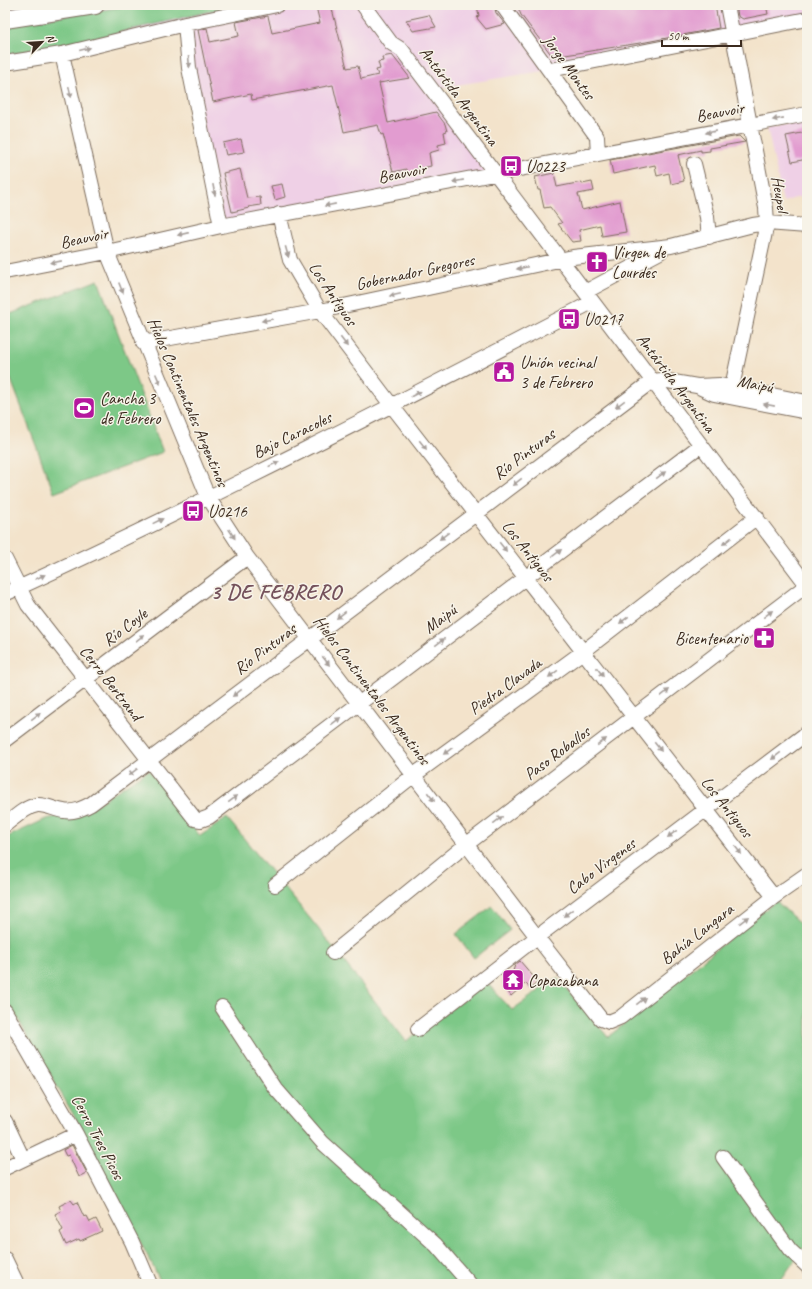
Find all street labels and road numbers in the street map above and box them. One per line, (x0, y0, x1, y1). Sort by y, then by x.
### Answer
street label: Jorge Montes (538, 29, 600, 105)
street label: Antártida Argentina (415, 42, 504, 151)
street label: Beauvoir (694, 97, 748, 127)
street label: Beauvoir (376, 158, 430, 188)
street label: Heupel (767, 174, 794, 217)
street label: Beauvoir (58, 222, 112, 253)
street label: Gobernador Gregores (354, 249, 478, 295)
street label: Los Antiguos (304, 258, 363, 331)
street label: Hielos Continentales Argentinos (143, 314, 234, 492)
street label: Antártida Argentina (632, 329, 721, 438)
street label: Maipú (736, 370, 776, 398)
street label: Bajo Caracoles (249, 406, 336, 463)
street label: Río Pinturas (489, 423, 561, 484)
street label: Los Antiguos (497, 516, 559, 587)
street label: Maipú (419, 599, 462, 638)
street label: Río Coyle (98, 602, 153, 651)
street label: Hielos Continentales Argentinos (309, 611, 436, 771)
street label: Río Pinturas (230, 618, 302, 679)
street label: Cerro Bertrand (75, 641, 148, 727)
street label: Piedra Clavada (465, 651, 547, 719)
street label: Paso Roballos (520, 721, 595, 785)
street label: Los Antiguos (696, 772, 758, 843)
street label: Cabo Virgenes (562, 832, 641, 899)
street label: Bahía Langara (656, 898, 739, 969)
street label: Cerro Tres Picos (67, 1091, 130, 1185)

